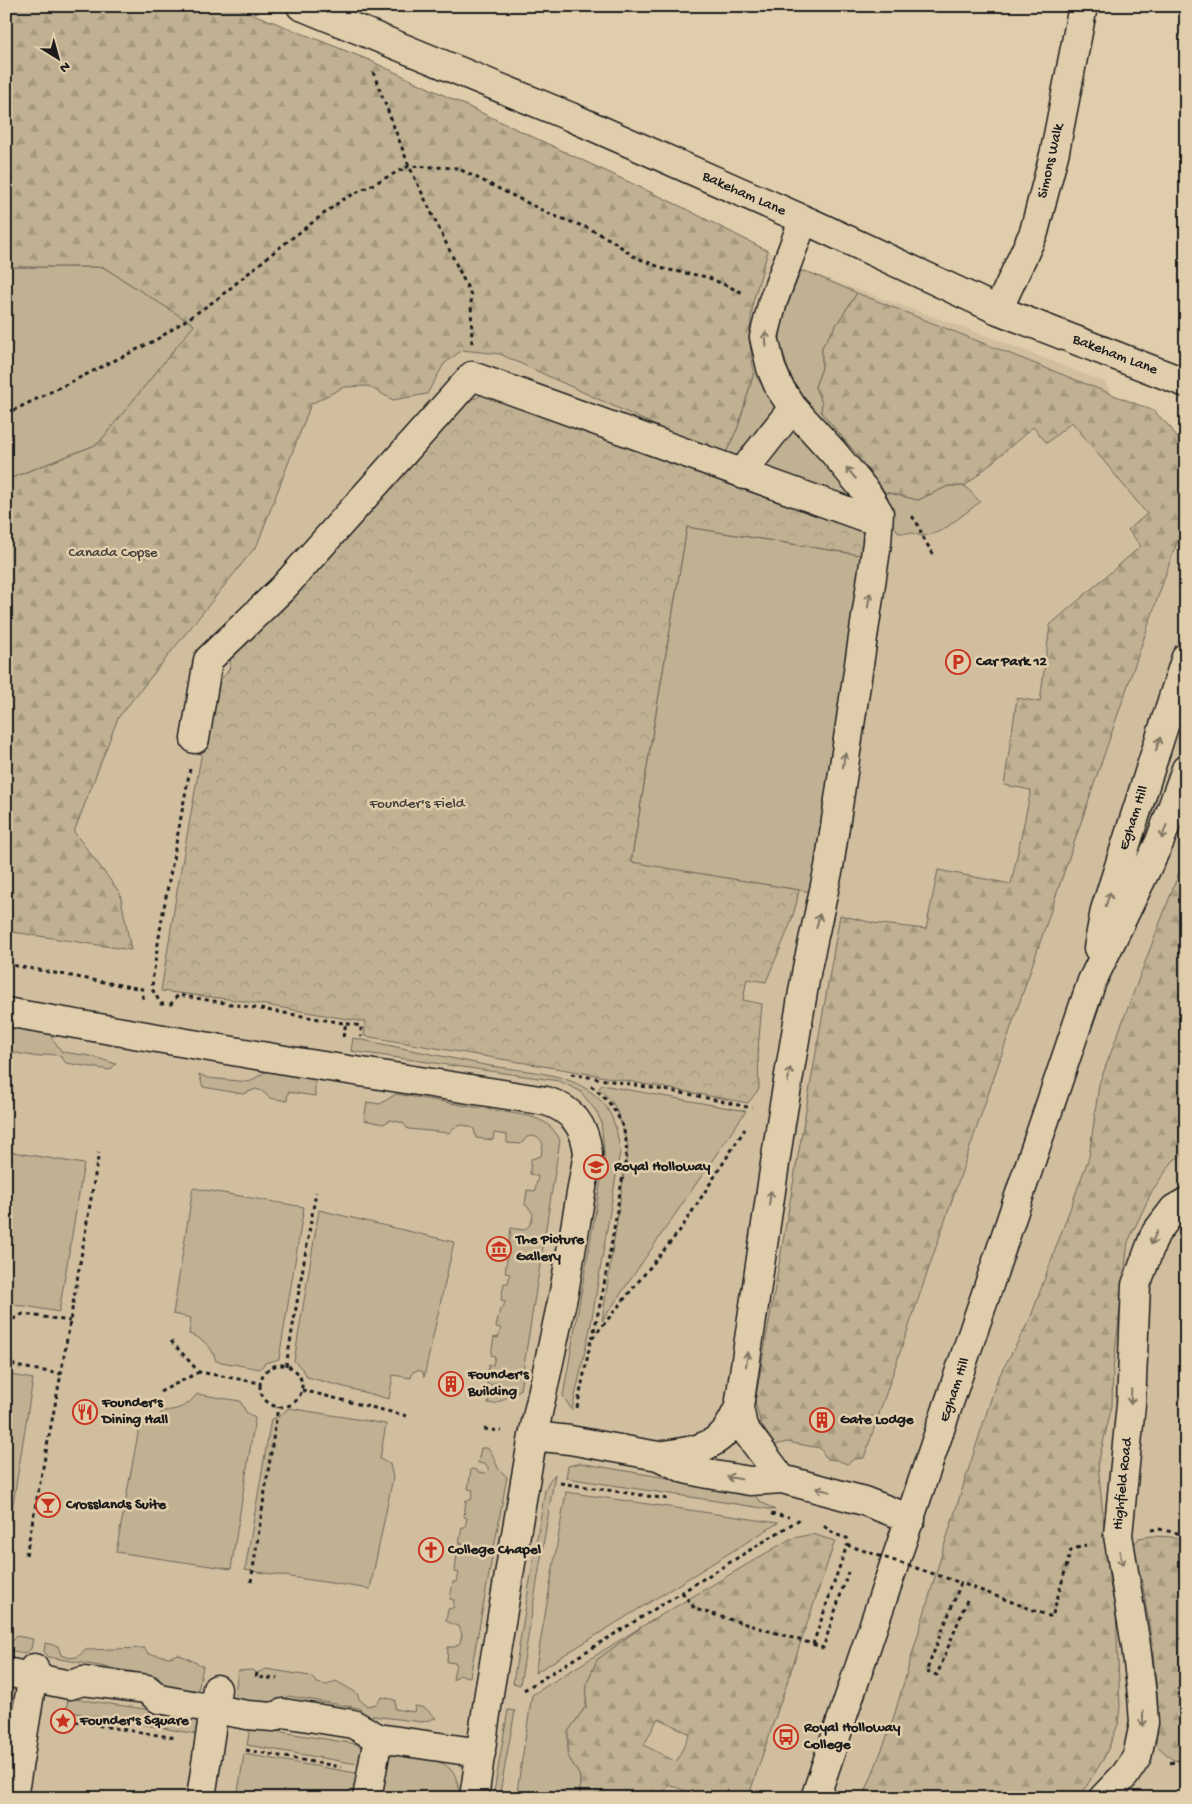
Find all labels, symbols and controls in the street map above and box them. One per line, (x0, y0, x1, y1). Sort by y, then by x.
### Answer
north arrow (32, 32, 82, 82)
text: N (56, 57, 73, 76)
street label: Simons Walk (1034, 121, 1069, 200)
street label: Bakeham Lane (698, 167, 789, 221)
street label: Bakeham Lane (1069, 330, 1160, 380)
one-way arrow (762, 332, 771, 348)
one-way arrow (846, 467, 857, 480)
park label: Canada Copse (68, 544, 158, 562)
one-way arrow (864, 592, 874, 608)
parking icon: Car Park 12 (945, 649, 971, 675)
place label: Car Park 12 (975, 653, 1048, 671)
one-way arrow (1154, 737, 1163, 753)
one-way arrow (840, 753, 850, 769)
street label: Egham Hill (1115, 783, 1153, 853)
park label: Founder's Field (368, 795, 466, 813)
one-way arrow (1159, 823, 1168, 839)
one-way arrow (1104, 892, 1114, 908)
one-way arrow (814, 913, 823, 929)
one-way arrow (784, 1067, 794, 1083)
school or university icon: Royal Holloway (583, 1154, 609, 1180)
place label: Royal Holloway (613, 1158, 711, 1176)
one-way arrow (765, 1191, 775, 1207)
one-way arrow (1149, 1230, 1159, 1245)
place label: The Picture Gallery (515, 1231, 585, 1266)
museum icon: The Picture Gallery (486, 1236, 512, 1262)
one-way arrow (742, 1351, 752, 1367)
street label: Egham Hill (936, 1355, 974, 1425)
place label: Founder's Building (467, 1366, 530, 1401)
building icon: Founder's Building (438, 1371, 464, 1397)
one-way arrow (1127, 1388, 1136, 1404)
place label: Founder's Dining Hall (100, 1394, 169, 1429)
restaurant icon: Founder's Dining Hall (72, 1399, 98, 1425)
building icon: Gate Lodge (809, 1407, 835, 1433)
place label: Gate Lodge (840, 1411, 915, 1429)
street label: Highfield Road (1109, 1436, 1137, 1531)
one-way arrow (726, 1473, 742, 1483)
one-way arrow (815, 1485, 831, 1494)
bar icon: Crosslands Suite (35, 1492, 61, 1518)
place label: Crosslands Suite (65, 1496, 167, 1514)
church icon: College Chapel (418, 1537, 444, 1563)
place label: College Chapel (447, 1541, 542, 1559)
one-way arrow (1117, 1550, 1127, 1566)
place icon: Founder's Square (50, 1708, 76, 1734)
one-way arrow (1138, 1710, 1148, 1727)
place label: Founder's Square (79, 1712, 190, 1730)
place label: Royal Holloway College (803, 1719, 901, 1754)
bus stop icon: Royal Holloway College (773, 1724, 799, 1750)

